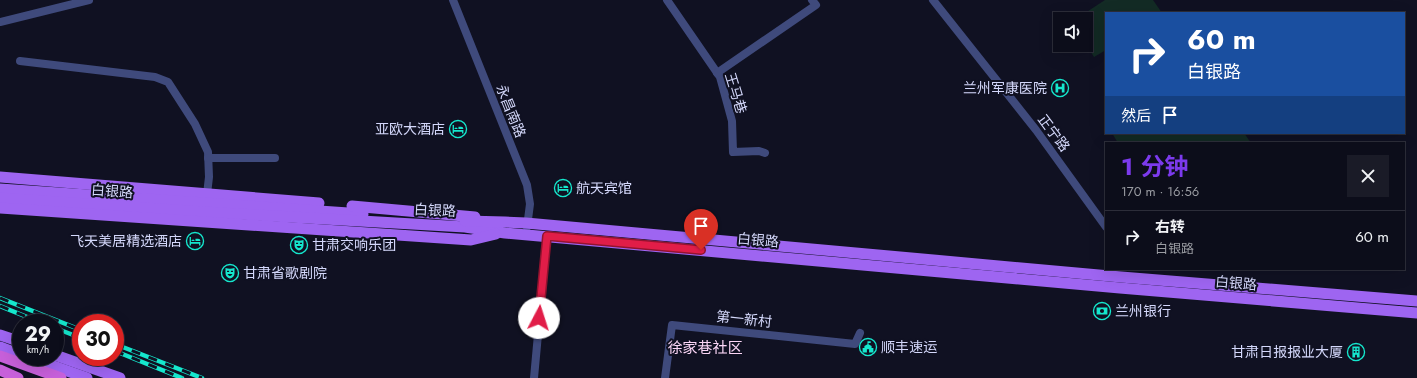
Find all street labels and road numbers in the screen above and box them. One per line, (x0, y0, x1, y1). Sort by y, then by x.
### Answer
street label: 王马巷 (720, 70, 752, 116)
street label: 永昌南路 (491, 81, 531, 141)
street label: 正宁路 (1033, 110, 1075, 156)
street label: 白银路 (90, 180, 134, 202)
street label: 白银路 (414, 199, 456, 221)
street label: 白银路 (736, 228, 780, 252)
street label: 白银路 (1214, 271, 1258, 295)
street label: 第一新村 (715, 306, 773, 332)

